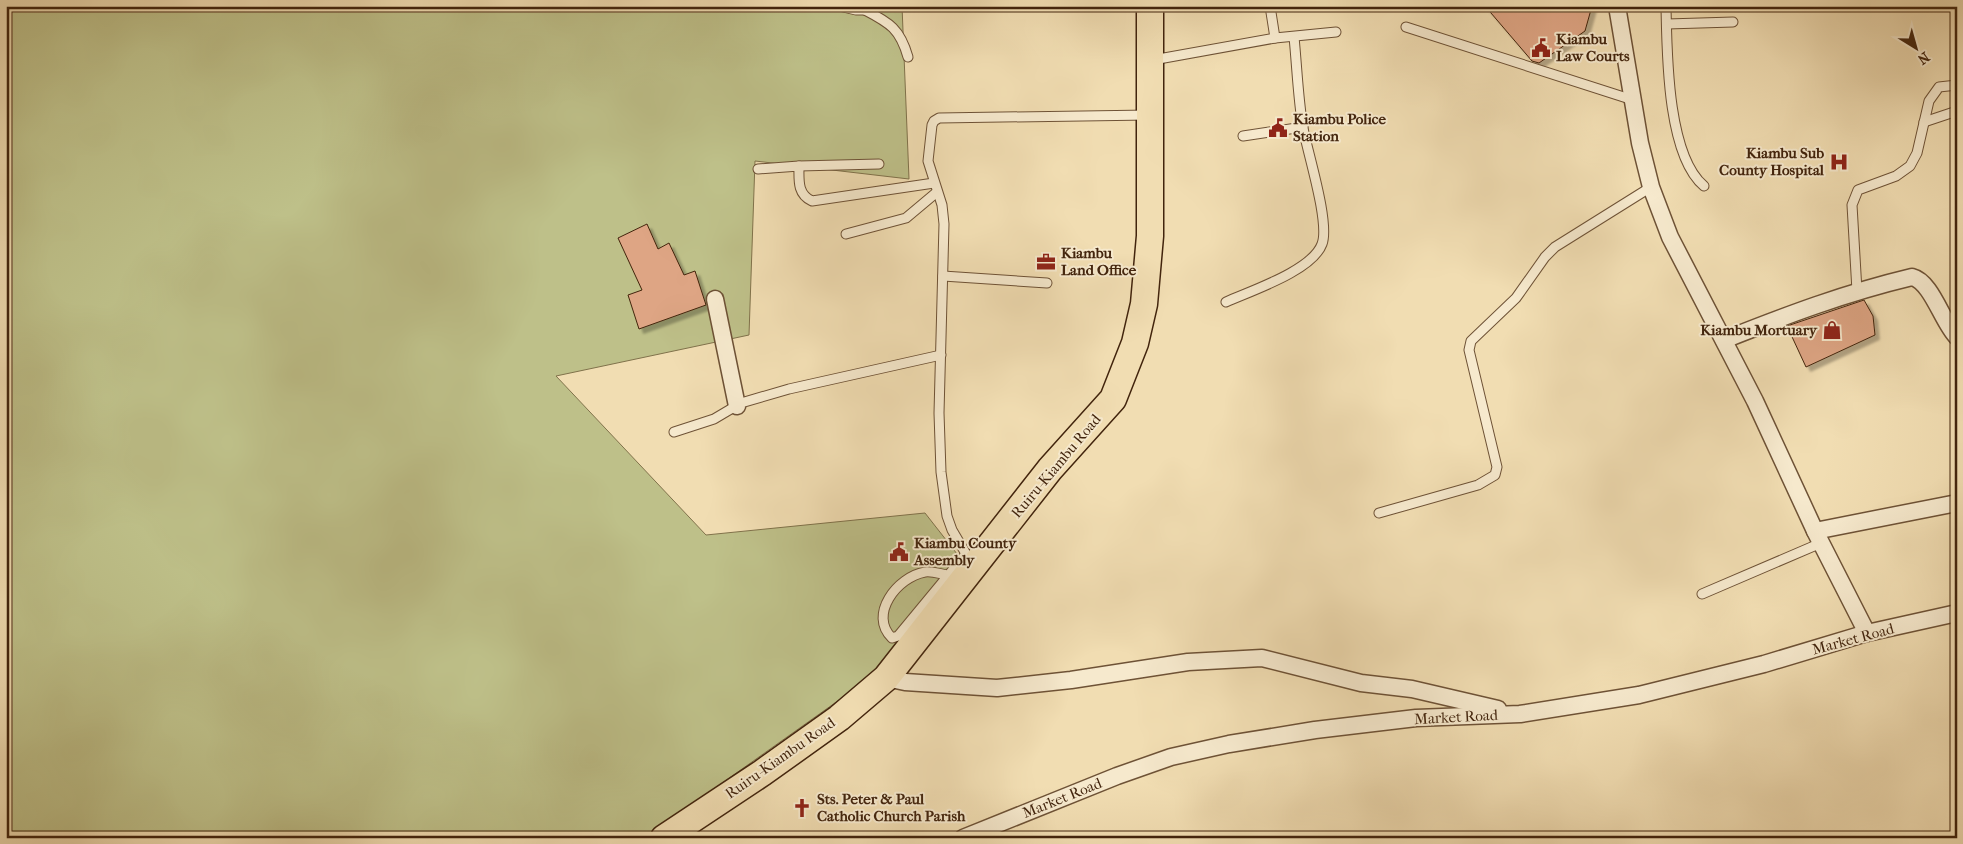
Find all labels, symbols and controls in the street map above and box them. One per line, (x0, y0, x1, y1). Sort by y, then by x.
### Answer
north arrow (1890, 22, 1940, 72)
place label: Kiambu Law Courts (1556, 30, 1630, 65)
public building icon: Kiambu Law Courts (1530, 37, 1552, 59)
text: N (1914, 48, 1933, 68)
place label: Kiambu Police Station (1293, 110, 1386, 145)
public building icon: Kiambu Police Station (1267, 117, 1289, 139)
place label: Kiambu Sub County Hospital (1719, 144, 1825, 179)
hospital icon: Kiambu Sub County Hospital (1828, 151, 1850, 173)
place label: Kiambu Land Office (1061, 244, 1137, 279)
office icon: Kiambu Land Office (1035, 251, 1057, 273)
shop icon: Kiambu Mortuary (1821, 319, 1843, 341)
place label: Kiambu Mortuary (1700, 321, 1818, 339)
street label: Ruiru-Kiambu Road (1007, 410, 1105, 522)
place label: Kiambu County Assembly (913, 534, 1017, 569)
public building icon: Kiambu County Assembly (888, 541, 910, 563)
street label: Market Road (1810, 619, 1897, 659)
street label: Market Road (1414, 706, 1499, 728)
street label: Ruiru-Kiambu Road (722, 713, 839, 803)
street label: Market Road (1020, 774, 1105, 822)
place label: Sts. Peter & Paul Catholic Church Parish (817, 790, 966, 825)
church icon: Sts. Peter & Paul Catholic Church Parish (791, 797, 813, 819)

